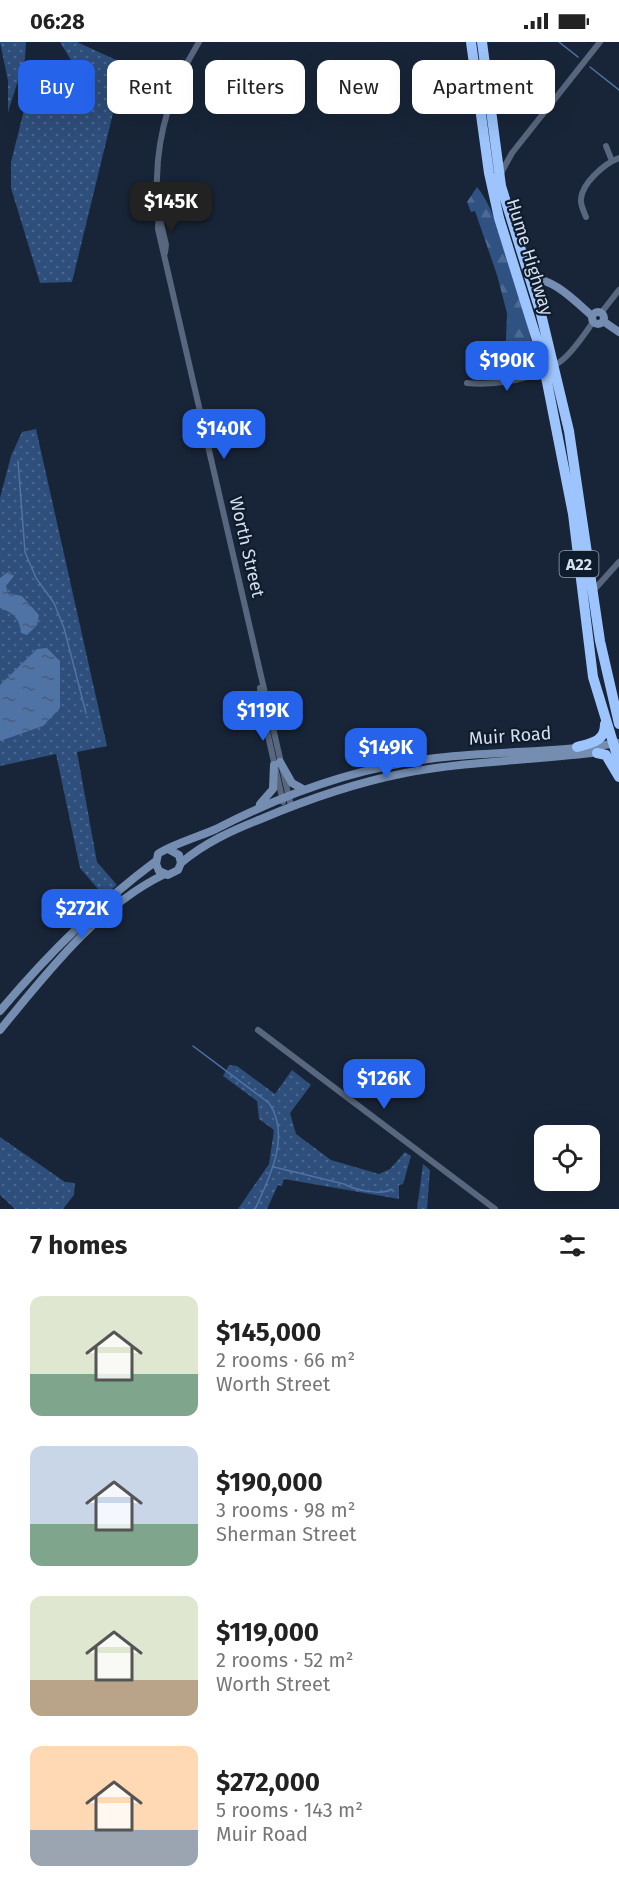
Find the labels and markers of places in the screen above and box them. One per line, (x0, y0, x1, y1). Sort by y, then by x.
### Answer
pin: $145K (129, 182, 213, 233)
pin: $190K (465, 341, 549, 392)
pin: $140K (182, 409, 266, 460)
pin: $119K (221, 691, 305, 742)
pin: $149K (344, 728, 428, 779)
pin: $272K (40, 889, 124, 940)
pin: $126K (342, 1059, 426, 1110)

